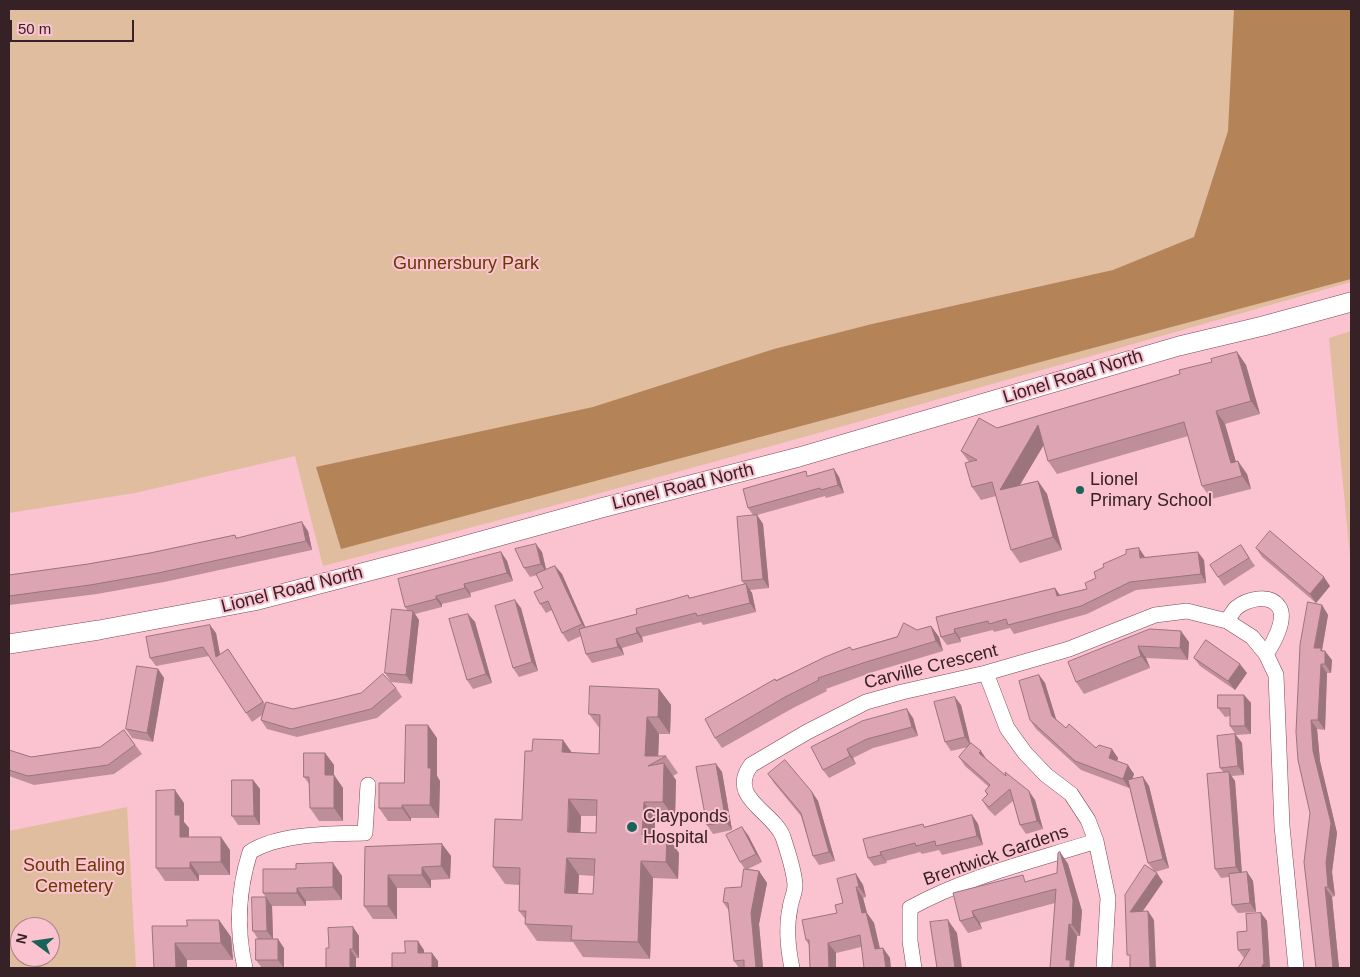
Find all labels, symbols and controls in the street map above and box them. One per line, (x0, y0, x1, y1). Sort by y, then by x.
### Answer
scale bar (12, 10, 136, 42)
text: 50 m (18, 20, 51, 37)
park label: Gunnersbury Park (393, 253, 539, 275)
street label: Lionel Road North (1000, 345, 1146, 409)
street label: Lionel Road North (610, 459, 756, 515)
place label: Lionel Primary School (1090, 469, 1212, 512)
marker: Lionel Primary School (1074, 484, 1086, 496)
street label: Lionel Road North (219, 562, 365, 618)
street label: Carville Crescent (862, 640, 1000, 694)
place label: Clayponds Hospital (643, 806, 728, 849)
marker: Clayponds Hospital (625, 820, 639, 834)
street label: Brentwick Gardens (921, 821, 1071, 891)
park label: South Ealing Cemetery (23, 855, 125, 898)
north arrow (10, 917, 60, 967)
text: N (12, 932, 30, 945)

